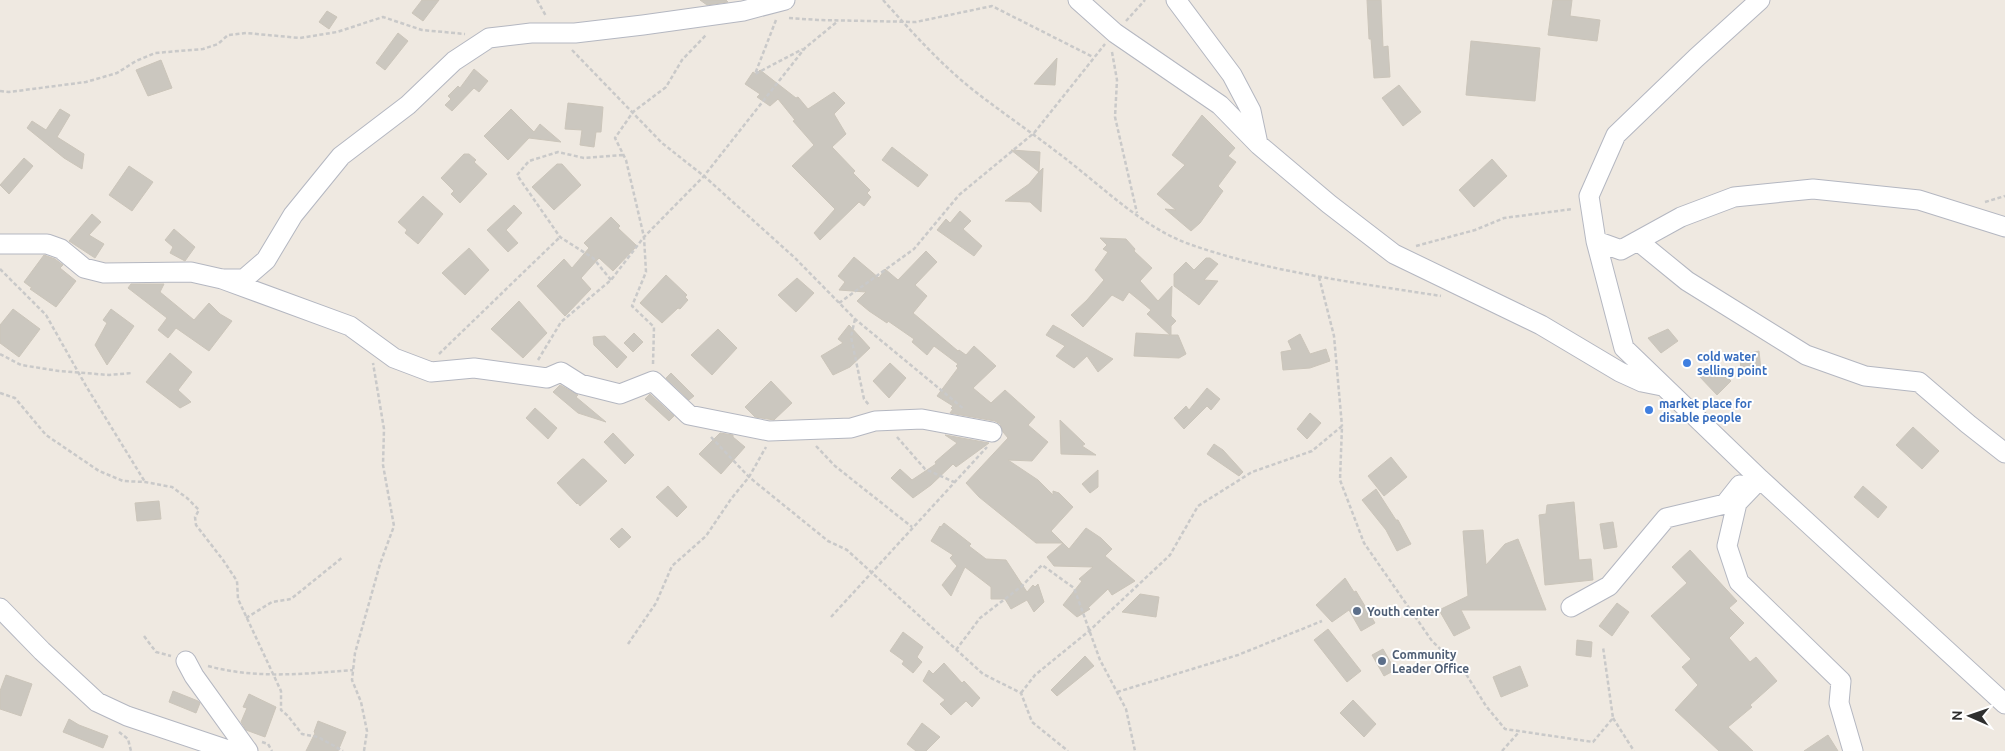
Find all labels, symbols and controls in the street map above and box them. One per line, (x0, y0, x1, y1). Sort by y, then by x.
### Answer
place label: cold water selling point (1697, 350, 1767, 377)
marker: cold water selling point (1681, 357, 1693, 369)
place label: market place for disable people (1659, 397, 1752, 424)
marker: market place for disable people (1643, 404, 1655, 416)
marker: Youth center (1351, 605, 1363, 617)
place label: Youth center (1367, 605, 1440, 618)
place label: Community Leader Office (1392, 648, 1469, 675)
marker: Community Leader Office (1376, 655, 1388, 667)
north arrow (1945, 691, 1995, 741)
text: N (1949, 710, 1965, 721)

